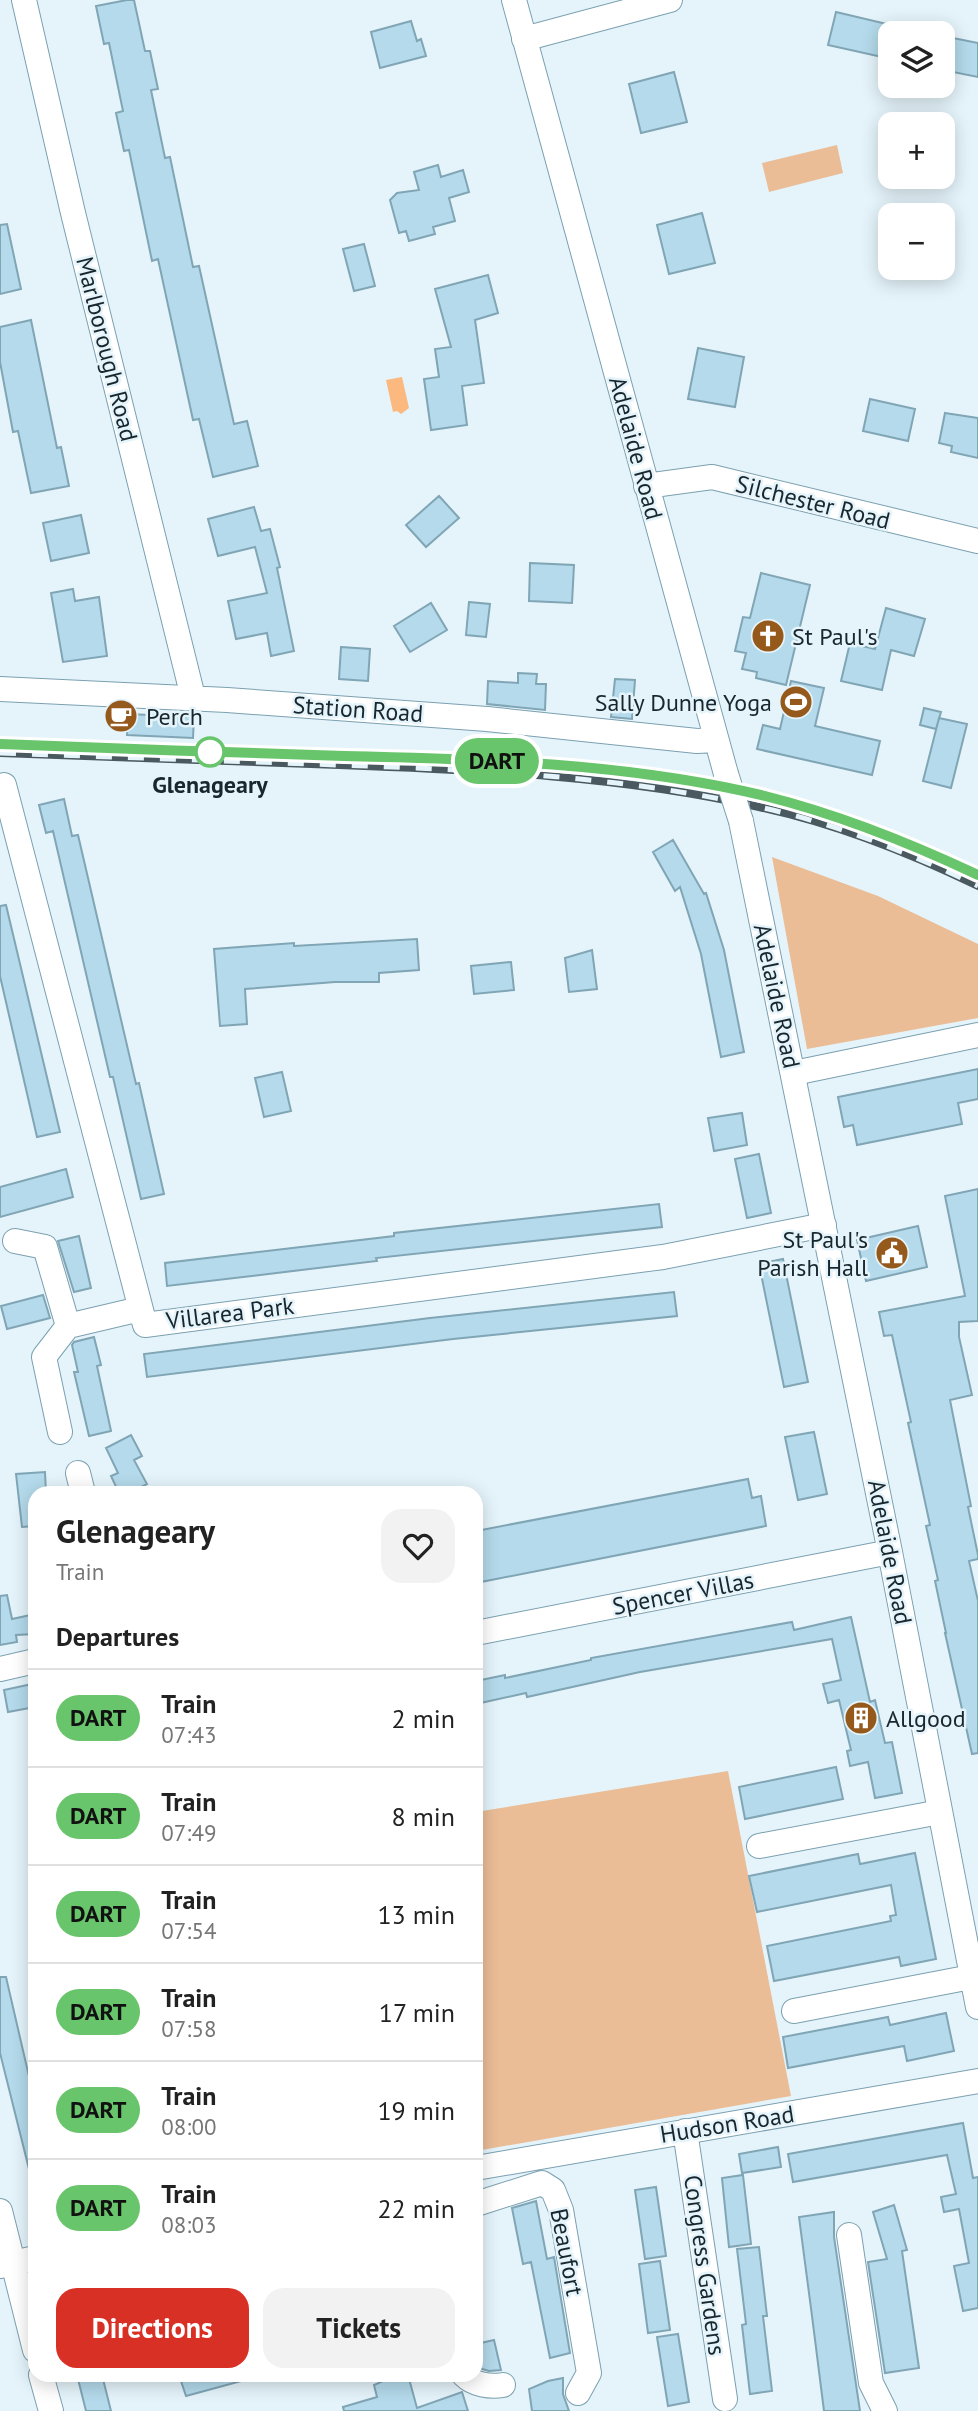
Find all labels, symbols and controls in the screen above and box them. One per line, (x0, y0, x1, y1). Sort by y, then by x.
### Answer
map controls (878, 21, 955, 280)
button: layers (878, 21, 955, 98)
button: + (878, 112, 955, 189)
button: − (878, 203, 955, 280)
street label: Marlborough Road (69, 254, 145, 444)
street label: Adelaide Road (602, 373, 670, 523)
street label: Silchester Road (733, 468, 893, 536)
church icon: St Paul's (749, 617, 787, 655)
place label: St Paul's (792, 621, 878, 652)
sports icon: Sally Dunne Yoga (777, 683, 815, 721)
place label: Sally Dunne Yoga (595, 687, 772, 718)
street label: Station Road (292, 689, 424, 729)
cafe icon: Perch (102, 697, 140, 735)
place label: Perch (146, 701, 203, 732)
marker: Glenageary (195, 737, 225, 767)
line badge: DART (448, 738, 546, 784)
text: DART (469, 745, 525, 776)
place label: Glenageary (152, 769, 268, 800)
street label: Adelaide Road (747, 921, 807, 1071)
place label: St Paul's Parish Hall (757, 1224, 868, 1283)
public building icon: St Paul's Parish Hall (873, 1234, 911, 1272)
street label: Villarea Park (163, 1290, 296, 1336)
street label: Adelaide Road (861, 1477, 919, 1627)
text: Glenageary (56, 1509, 215, 1552)
button: heart (381, 1509, 455, 1583)
text: Train (56, 1557, 104, 1586)
street label: Spencer Villas (610, 1564, 756, 1622)
text: Departures (56, 1620, 179, 1653)
text: Train (161, 1687, 217, 1720)
building icon: Allgood (842, 1699, 880, 1737)
text: DART (70, 1702, 126, 1733)
text: 2 min (392, 1702, 455, 1735)
place label: Allgood (886, 1703, 966, 1734)
text: 07:43 (161, 1720, 216, 1749)
text: Train (161, 1785, 217, 1818)
text: DART (70, 1800, 126, 1831)
text: 8 min (392, 1800, 455, 1833)
text: 07:49 (161, 1818, 216, 1847)
text: Train (161, 1883, 217, 1916)
text: DART (70, 1898, 126, 1929)
text: 13 min (377, 1898, 455, 1931)
text: 07:54 (161, 1916, 216, 1945)
text: Train (161, 1981, 217, 2014)
text: DART (70, 1996, 126, 2027)
text: 17 min (379, 1996, 455, 2029)
text: 07:58 (161, 2014, 216, 2043)
text: Train (161, 2079, 217, 2112)
text: DART (70, 2094, 126, 2125)
text: 19 min (377, 2094, 455, 2127)
street label: Hudson Road (658, 2098, 796, 2150)
text: 08:00 (161, 2112, 216, 2141)
street label: Congress Gardens (677, 2173, 733, 2357)
text: Train (161, 2177, 217, 2210)
text: DART (70, 2192, 126, 2223)
text: 22 min (377, 2192, 455, 2225)
street label: Beaufort (543, 2206, 591, 2298)
text: 08:03 (161, 2210, 216, 2239)
button: Directions (56, 2288, 249, 2368)
button: Tickets (263, 2288, 455, 2368)

